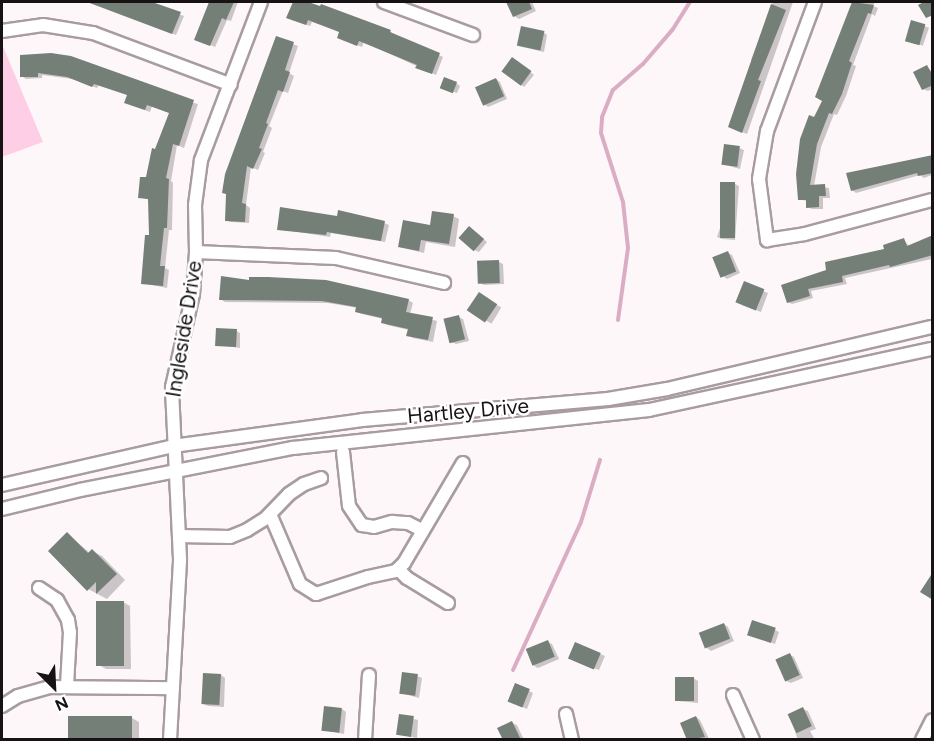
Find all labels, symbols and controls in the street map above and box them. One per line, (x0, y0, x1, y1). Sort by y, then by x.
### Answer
street label: Ingleside Drive (161, 259, 207, 399)
street label: Hartley Drive (406, 393, 530, 429)
north arrow (24, 657, 84, 717)
text: N (52, 693, 71, 715)

